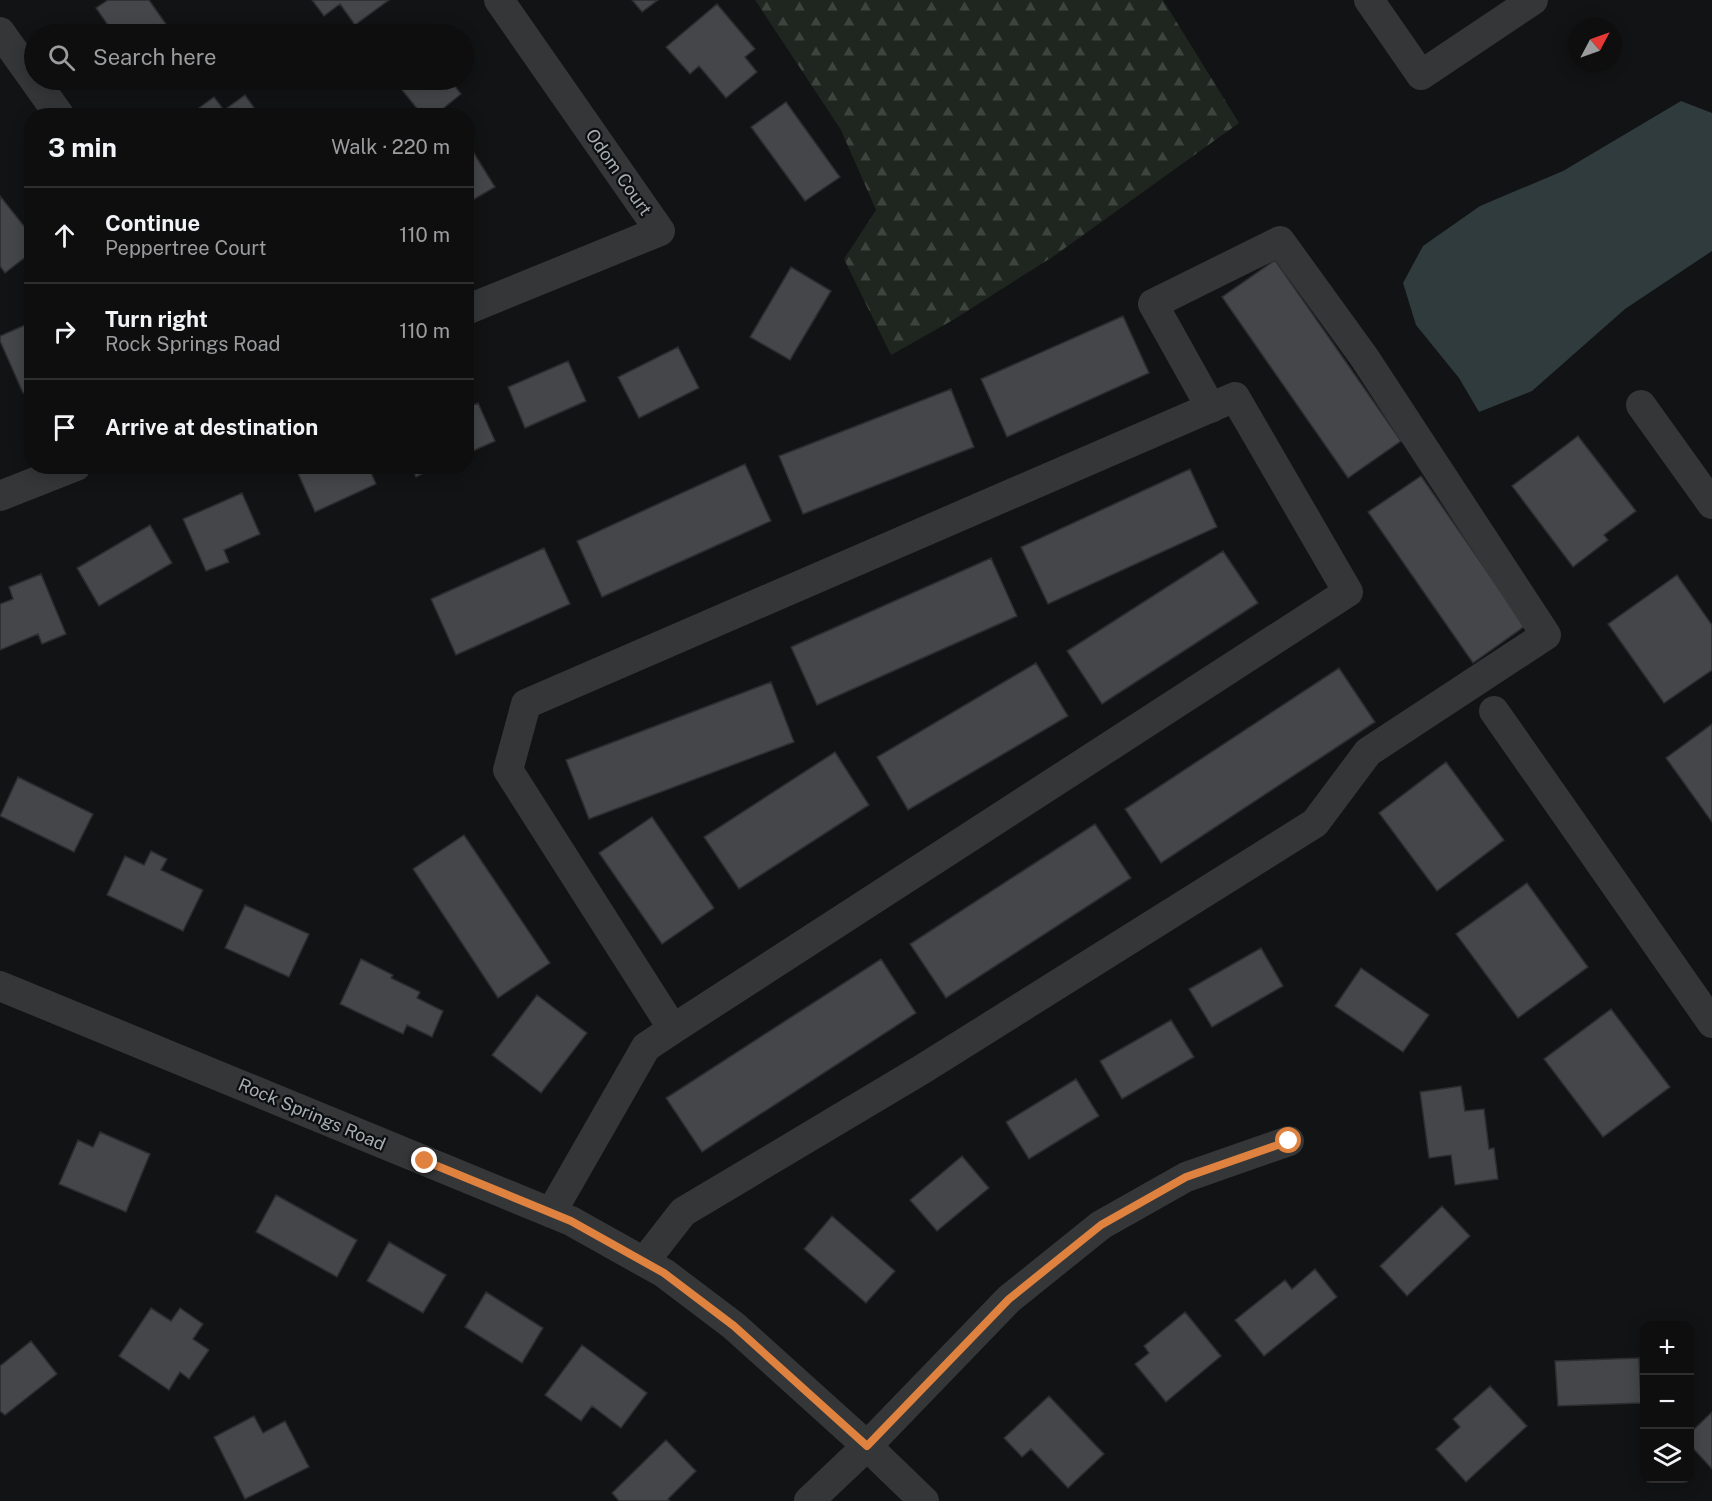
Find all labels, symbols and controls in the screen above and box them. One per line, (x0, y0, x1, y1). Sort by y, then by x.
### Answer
north arrow (1568, 18, 1622, 72)
search box (24, 24, 474, 90)
icon: search (45, 41, 78, 74)
text: Search here (93, 44, 217, 70)
street label: Odom Court (581, 125, 657, 219)
text: 3 min (48, 132, 117, 163)
text: Walk · 220 m (331, 135, 450, 159)
text: Continue (105, 210, 200, 236)
icon: ahead (48, 219, 81, 252)
text: 110 m (399, 223, 450, 247)
text: Peppertree Court (105, 236, 266, 260)
text: Turn right (105, 306, 208, 332)
icon: right (48, 315, 81, 348)
text: 110 m (399, 319, 450, 343)
text: Rock Springs Road (105, 332, 280, 356)
icon: arrive (48, 411, 81, 444)
text: Arrive at destination (105, 414, 318, 440)
street label: Rock Springs Road (235, 1073, 389, 1155)
route start (1275, 1127, 1301, 1153)
route end (411, 1147, 437, 1173)
map controls (1640, 1321, 1694, 1483)
button: + (1640, 1321, 1694, 1375)
button: − (1640, 1375, 1694, 1429)
button: layers (1640, 1429, 1694, 1483)

